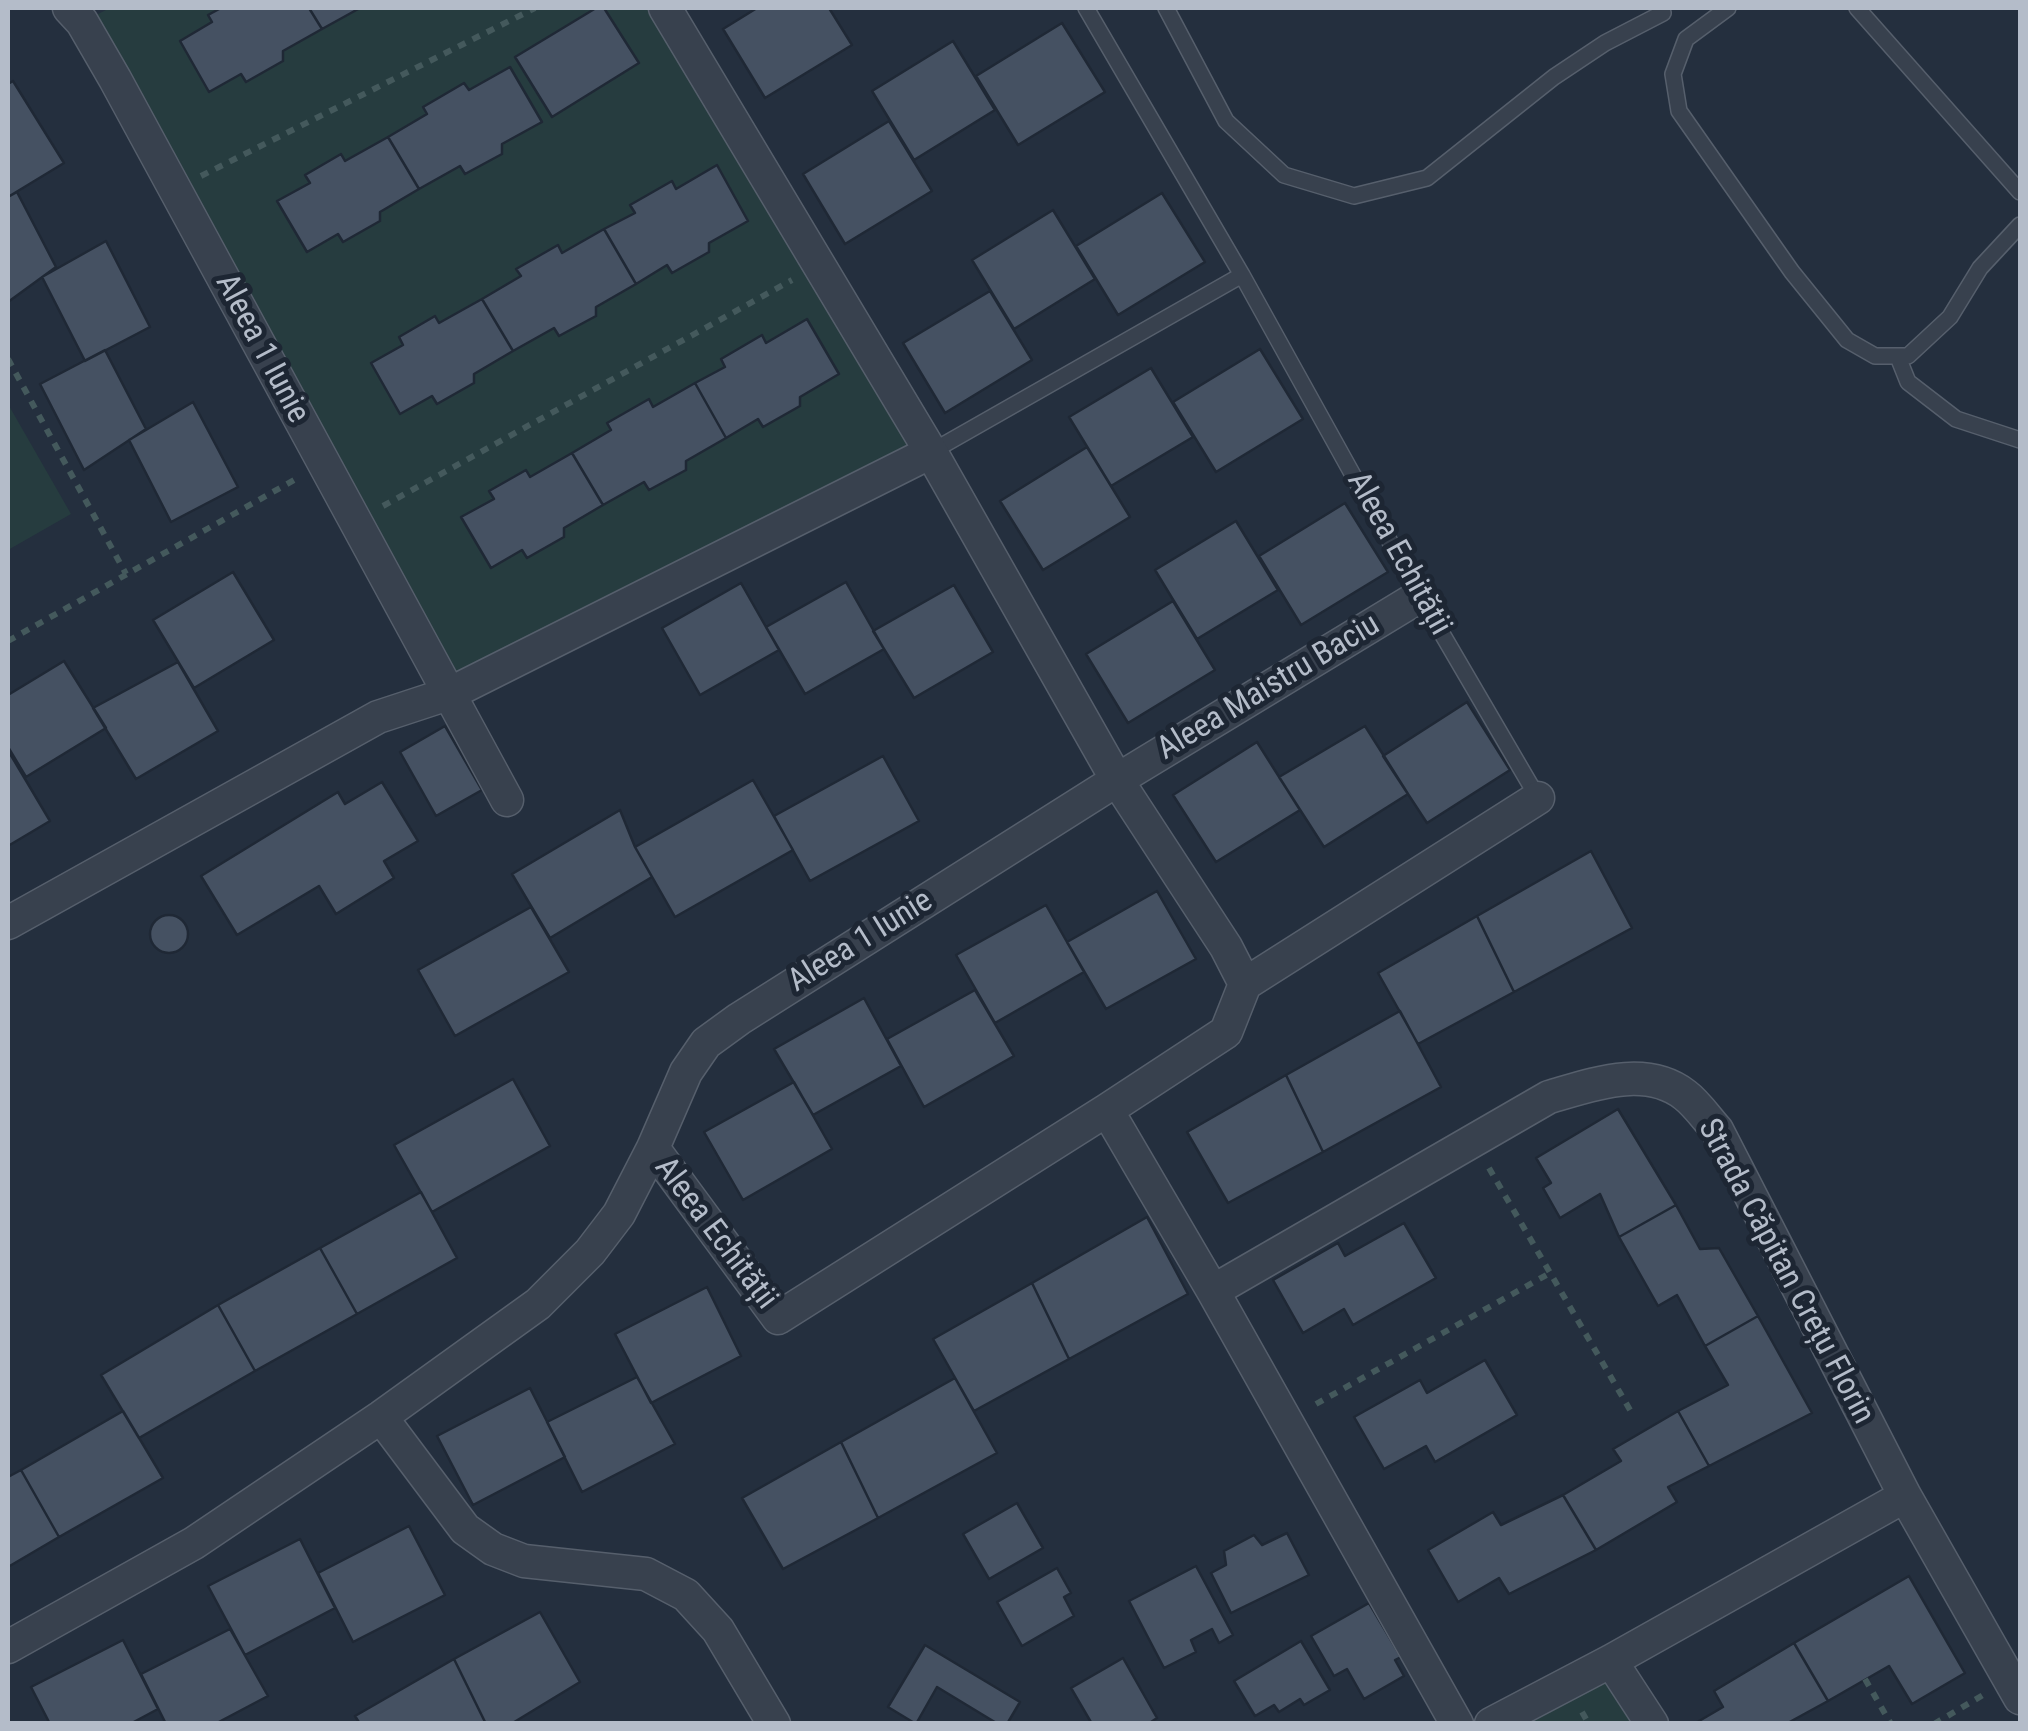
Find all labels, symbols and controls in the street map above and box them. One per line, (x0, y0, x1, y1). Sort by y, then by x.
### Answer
street label: Aleea 1 Iunie (206, 268, 316, 430)
street label: Aleea Echității (1337, 466, 1459, 642)
street label: Aleea Maistru Baciu (1151, 607, 1387, 769)
street label: Aleea 1 Iunie (782, 883, 940, 1001)
street label: Strada Căpitan Crețu Florin (1688, 1113, 1882, 1431)
street label: Aleea Echității (645, 1150, 785, 1318)

